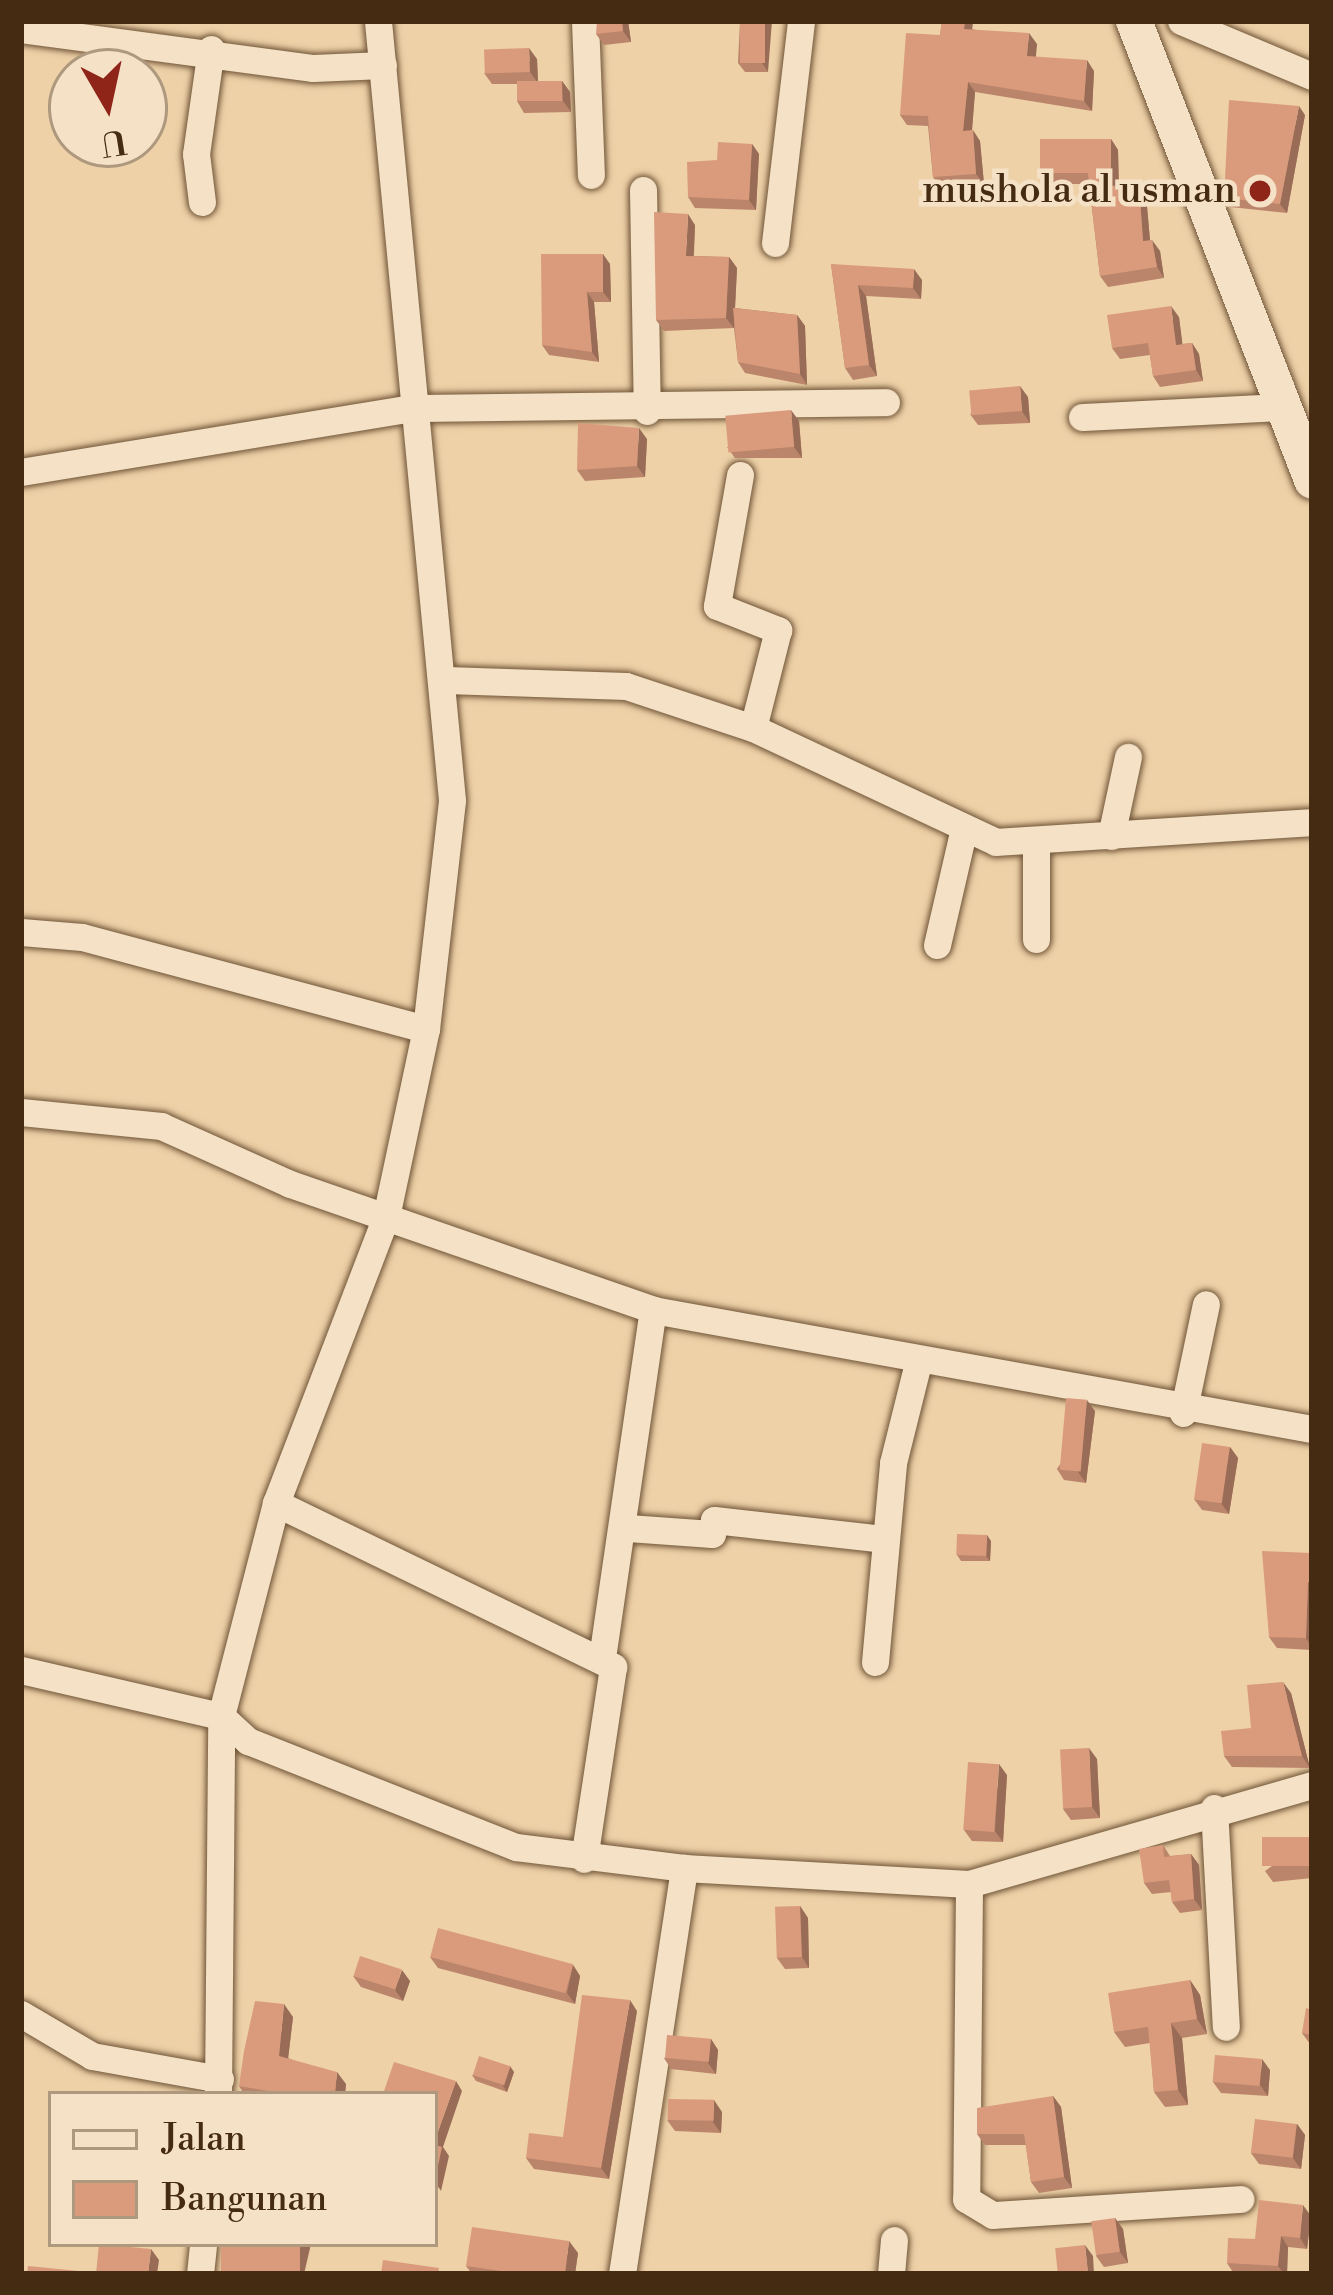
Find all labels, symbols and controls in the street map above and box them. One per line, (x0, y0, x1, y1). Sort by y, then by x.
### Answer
north arrow (48, 48, 168, 168)
text: U (97, 119, 129, 163)
place label: mushola al usman (922, 168, 1236, 214)
marker: mushola al usman (1247, 178, 1273, 204)
legend (48, 2091, 438, 2247)
text: Jalan (162, 2117, 246, 2162)
text: Bangunan (162, 2177, 327, 2222)

